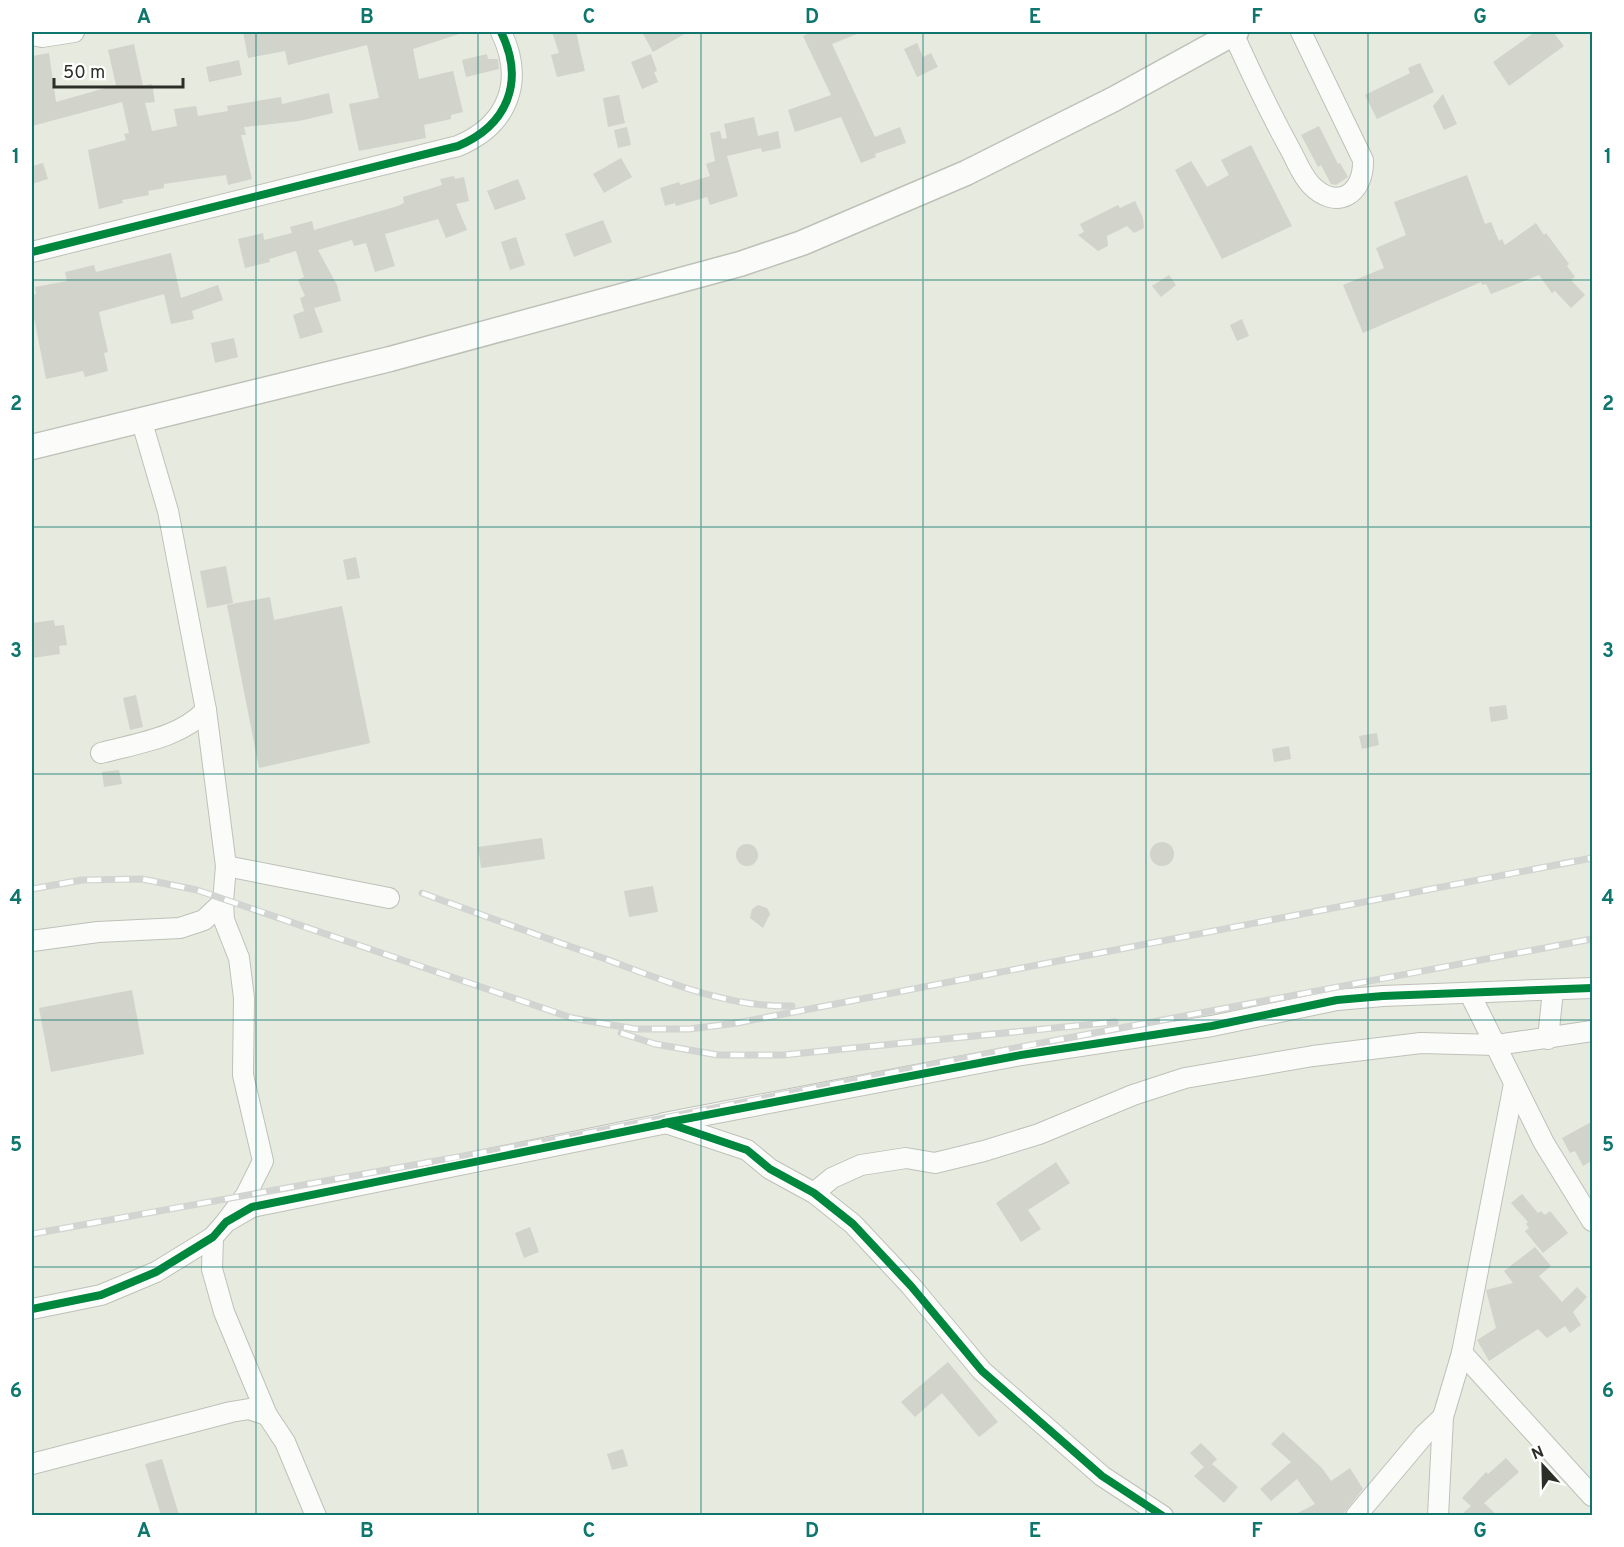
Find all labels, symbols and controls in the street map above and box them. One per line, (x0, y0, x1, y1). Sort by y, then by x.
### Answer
text: A (137, 5, 151, 31)
text: B (360, 5, 374, 31)
text: C (583, 5, 595, 31)
text: D (805, 5, 819, 31)
text: E (1029, 5, 1041, 31)
text: F (1251, 5, 1263, 31)
text: G (1473, 5, 1487, 31)
scale bar (54, 51, 183, 89)
text: 50 m (63, 62, 105, 85)
text: 1 (12, 145, 20, 171)
text: 1 (1604, 145, 1612, 171)
text: 2 (10, 392, 22, 418)
text: 2 (1602, 392, 1614, 418)
text: 3 (10, 639, 22, 665)
text: 3 (1602, 639, 1614, 665)
text: 4 (10, 886, 22, 912)
text: 4 (1602, 886, 1614, 912)
text: 5 (10, 1133, 22, 1159)
text: 5 (1602, 1133, 1614, 1159)
text: 6 (10, 1379, 22, 1405)
text: 6 (1602, 1379, 1614, 1405)
north arrow (1513, 1436, 1573, 1496)
text: N (1529, 1443, 1547, 1465)
text: A (137, 1519, 151, 1545)
text: B (360, 1519, 374, 1545)
text: C (583, 1519, 595, 1545)
text: D (805, 1519, 819, 1545)
text: E (1029, 1519, 1041, 1545)
text: F (1251, 1519, 1263, 1545)
text: G (1473, 1519, 1487, 1545)

